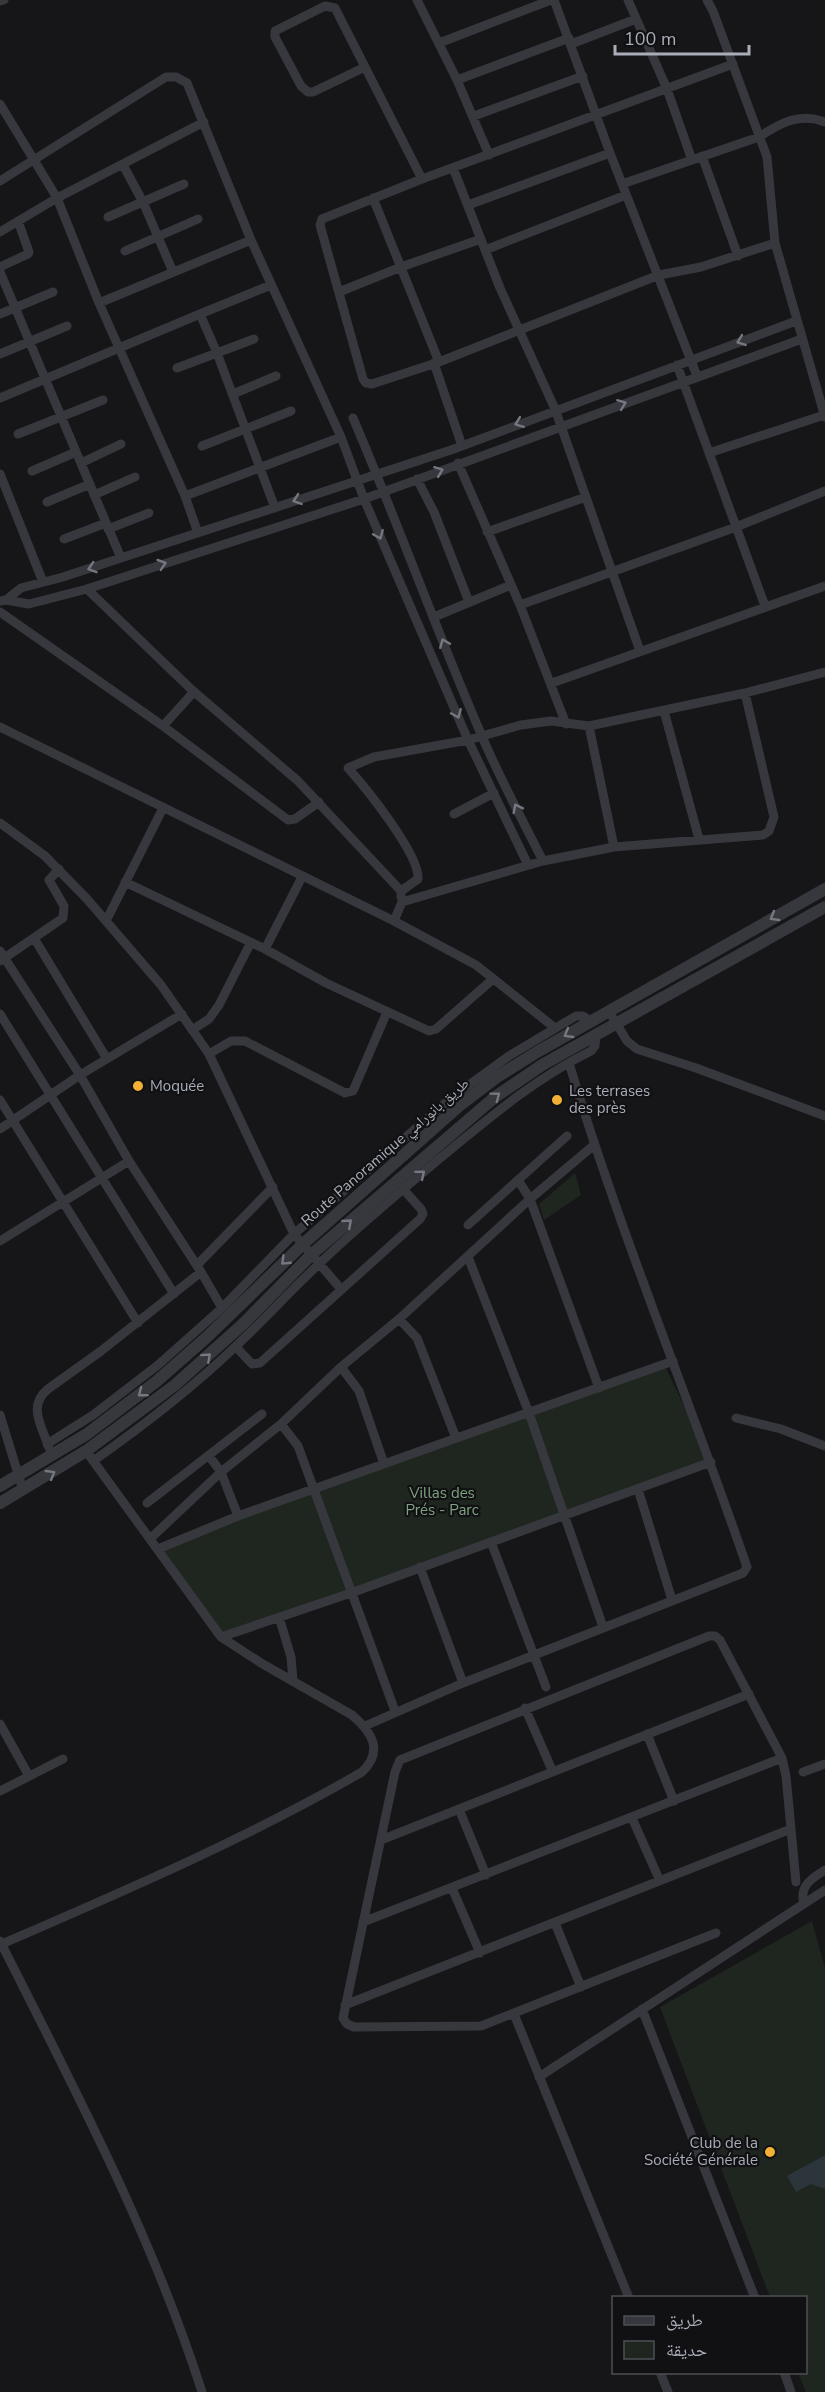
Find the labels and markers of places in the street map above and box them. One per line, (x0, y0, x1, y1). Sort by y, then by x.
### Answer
place label: Moquée (150, 1076, 204, 1096)
marker: Moquée (131, 1079, 145, 1093)
place label: Les terrases des près (569, 1081, 650, 1118)
marker: Les terrases des près (550, 1093, 564, 1107)
place label: Club de la Société Générale (644, 2133, 758, 2170)
marker: Club de la Société Générale (763, 2145, 777, 2159)

